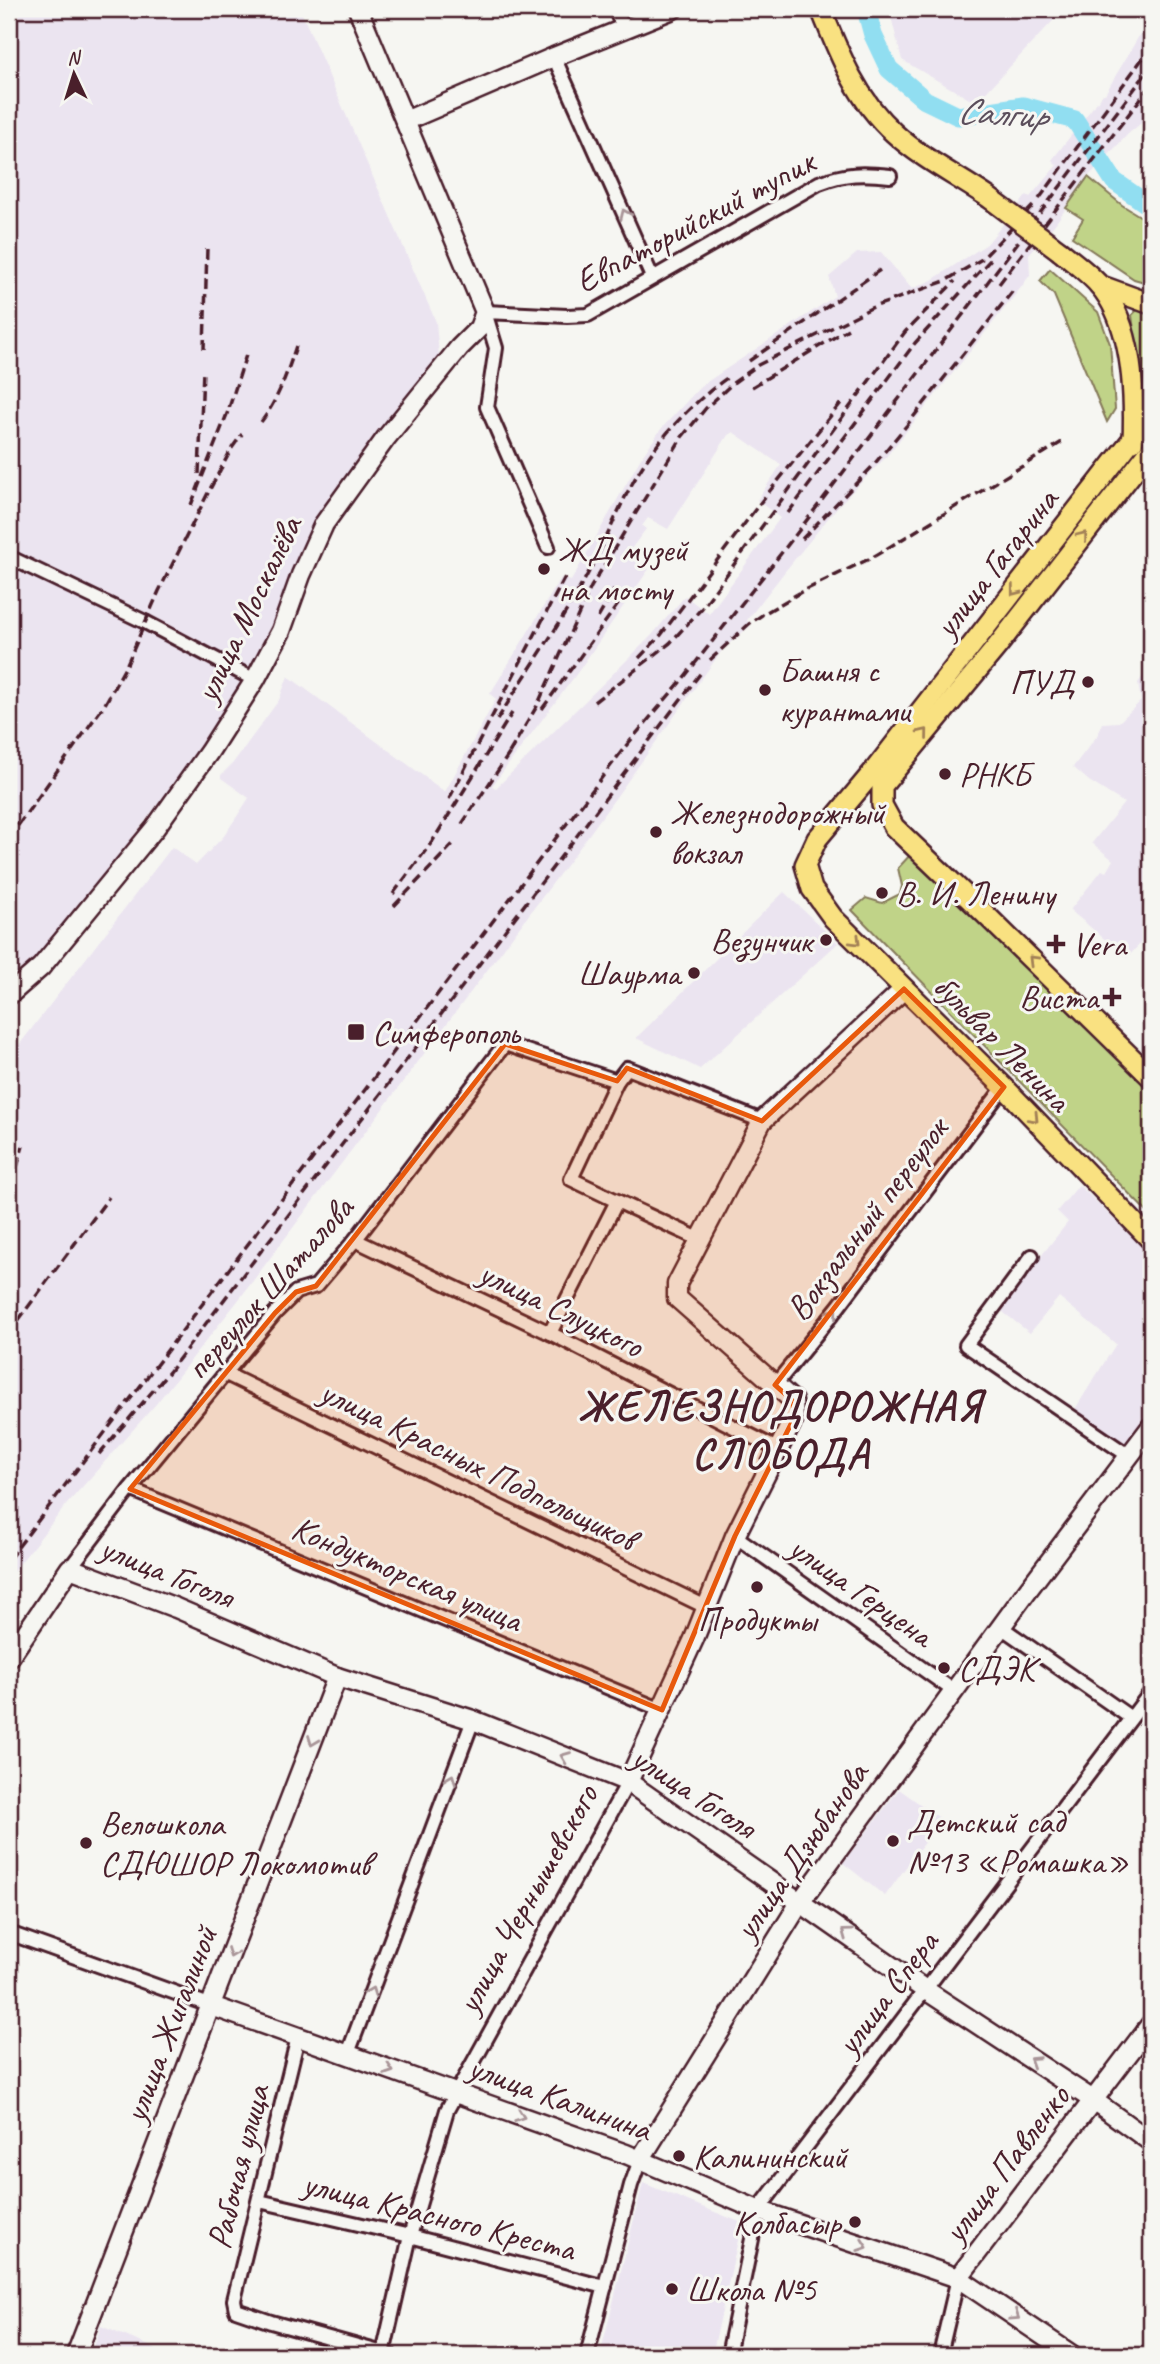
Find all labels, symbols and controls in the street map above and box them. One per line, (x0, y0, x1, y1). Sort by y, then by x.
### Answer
north arrow (38, 38, 108, 108)
text: N (66, 45, 83, 70)
water label: Салгир (956, 86, 1053, 140)
street label: Евпаторийский тупик (567, 138, 825, 303)
one-way arrow (619, 209, 633, 221)
street label: улица Гагарина (922, 477, 1070, 648)
street label: улица Москалёва (183, 506, 313, 711)
place label: ЖД музей на мосту (558, 527, 690, 612)
one-way arrow (1075, 531, 1087, 544)
marker: ЖД музей на мосту (536, 561, 552, 577)
one-way arrow (1010, 584, 1023, 596)
place label: Башня с курантами (779, 648, 912, 733)
place label: ПУД (1010, 660, 1076, 705)
marker: ПУД (1080, 674, 1096, 690)
marker: Башня с курантами (757, 682, 773, 698)
one-way arrow (916, 728, 929, 740)
place label: РНКБ (959, 752, 1035, 797)
marker: РНКБ (937, 766, 953, 782)
place label: Железнодорожный вокзал (670, 790, 887, 875)
marker: Железнодорожный вокзал (648, 824, 664, 840)
place label: В. И. Ленину (896, 871, 1058, 916)
marker: В. И. Ленину (874, 885, 890, 901)
place label: Везунчик (711, 918, 815, 963)
place label: Vera (1072, 922, 1128, 967)
marker: Везунчик (818, 932, 834, 948)
one-way arrow (847, 932, 860, 945)
marker: Vera (1046, 934, 1066, 954)
place label: Шаурма (578, 951, 683, 996)
one-way arrow (1028, 956, 1041, 969)
marker: Шаурма (686, 965, 702, 981)
street label: бульвар Ленина (924, 965, 1082, 1123)
place label: Виста (1019, 975, 1100, 1020)
marker: Виста (1104, 989, 1120, 1005)
place label: Симферополь (372, 1010, 522, 1055)
marker: Симферополь (346, 1022, 366, 1042)
street label: Вокзальный переулок (776, 1106, 960, 1330)
one-way arrow (1026, 1110, 1039, 1123)
street label: переулок Шаталова (175, 1185, 365, 1389)
street label: улица Слуцкого (470, 1249, 652, 1369)
one-way arrow (825, 1309, 837, 1322)
street label: улица Красных Подпольщиков (311, 1368, 649, 1564)
district label: ЖЕЛЕЗНОДОРОЖНАЯ СЛОБОДА (579, 1380, 988, 1481)
street label: Кондукторская улица (285, 1505, 531, 1643)
street label: улица Гоголя (92, 1524, 243, 1620)
street label: улица Герцена (779, 1524, 944, 1658)
marker: Продукты (749, 1579, 765, 1595)
place label: Продукты (698, 1597, 819, 1642)
place label: СДЭК (958, 1646, 1041, 1691)
marker: СДЭК (936, 1660, 952, 1676)
one-way arrow (307, 1734, 321, 1746)
street label: улица Гоголя (621, 1734, 767, 1851)
one-way arrow (559, 1751, 571, 1765)
street label: улица Дзюбанова (722, 1751, 880, 1950)
one-way arrow (443, 1774, 457, 1786)
street label: улица Чернышевского (445, 1776, 609, 2023)
place label: Детский сад №13 «Ромашка» (907, 1799, 1129, 1884)
place label: Велошкола СДЮШОР Локомотив (100, 1801, 378, 1886)
marker: Детский сад №13 «Ромашка» (885, 1833, 901, 1849)
marker: Велошкола СДЮШОР Локомотив (78, 1835, 94, 1851)
street label: улица Жигалиной (111, 1917, 229, 2130)
street label: улица Спера (824, 1920, 950, 2066)
one-way arrow (841, 1929, 854, 1942)
one-way arrow (226, 1947, 240, 1959)
one-way arrow (363, 1987, 377, 1999)
street label: улица Калинина (461, 2043, 660, 2153)
one-way arrow (1029, 2057, 1042, 2070)
one-way arrow (382, 2062, 394, 2076)
street label: улица Павленко (931, 2075, 1081, 2253)
street label: Рабочая улица (196, 2078, 281, 2253)
one-way arrow (513, 2108, 525, 2122)
place label: Калининский (693, 2134, 849, 2179)
marker: Калининский (671, 2148, 687, 2164)
street label: улица Красного Креста (296, 2160, 582, 2272)
place label: Колбасыр (733, 2200, 843, 2245)
marker: Колбасыр (847, 2214, 863, 2230)
one-way arrow (857, 2238, 869, 2252)
place label: Школа №5 (686, 2267, 819, 2312)
marker: Школа №5 (664, 2281, 680, 2297)
one-way arrow (1007, 2308, 1020, 2321)

